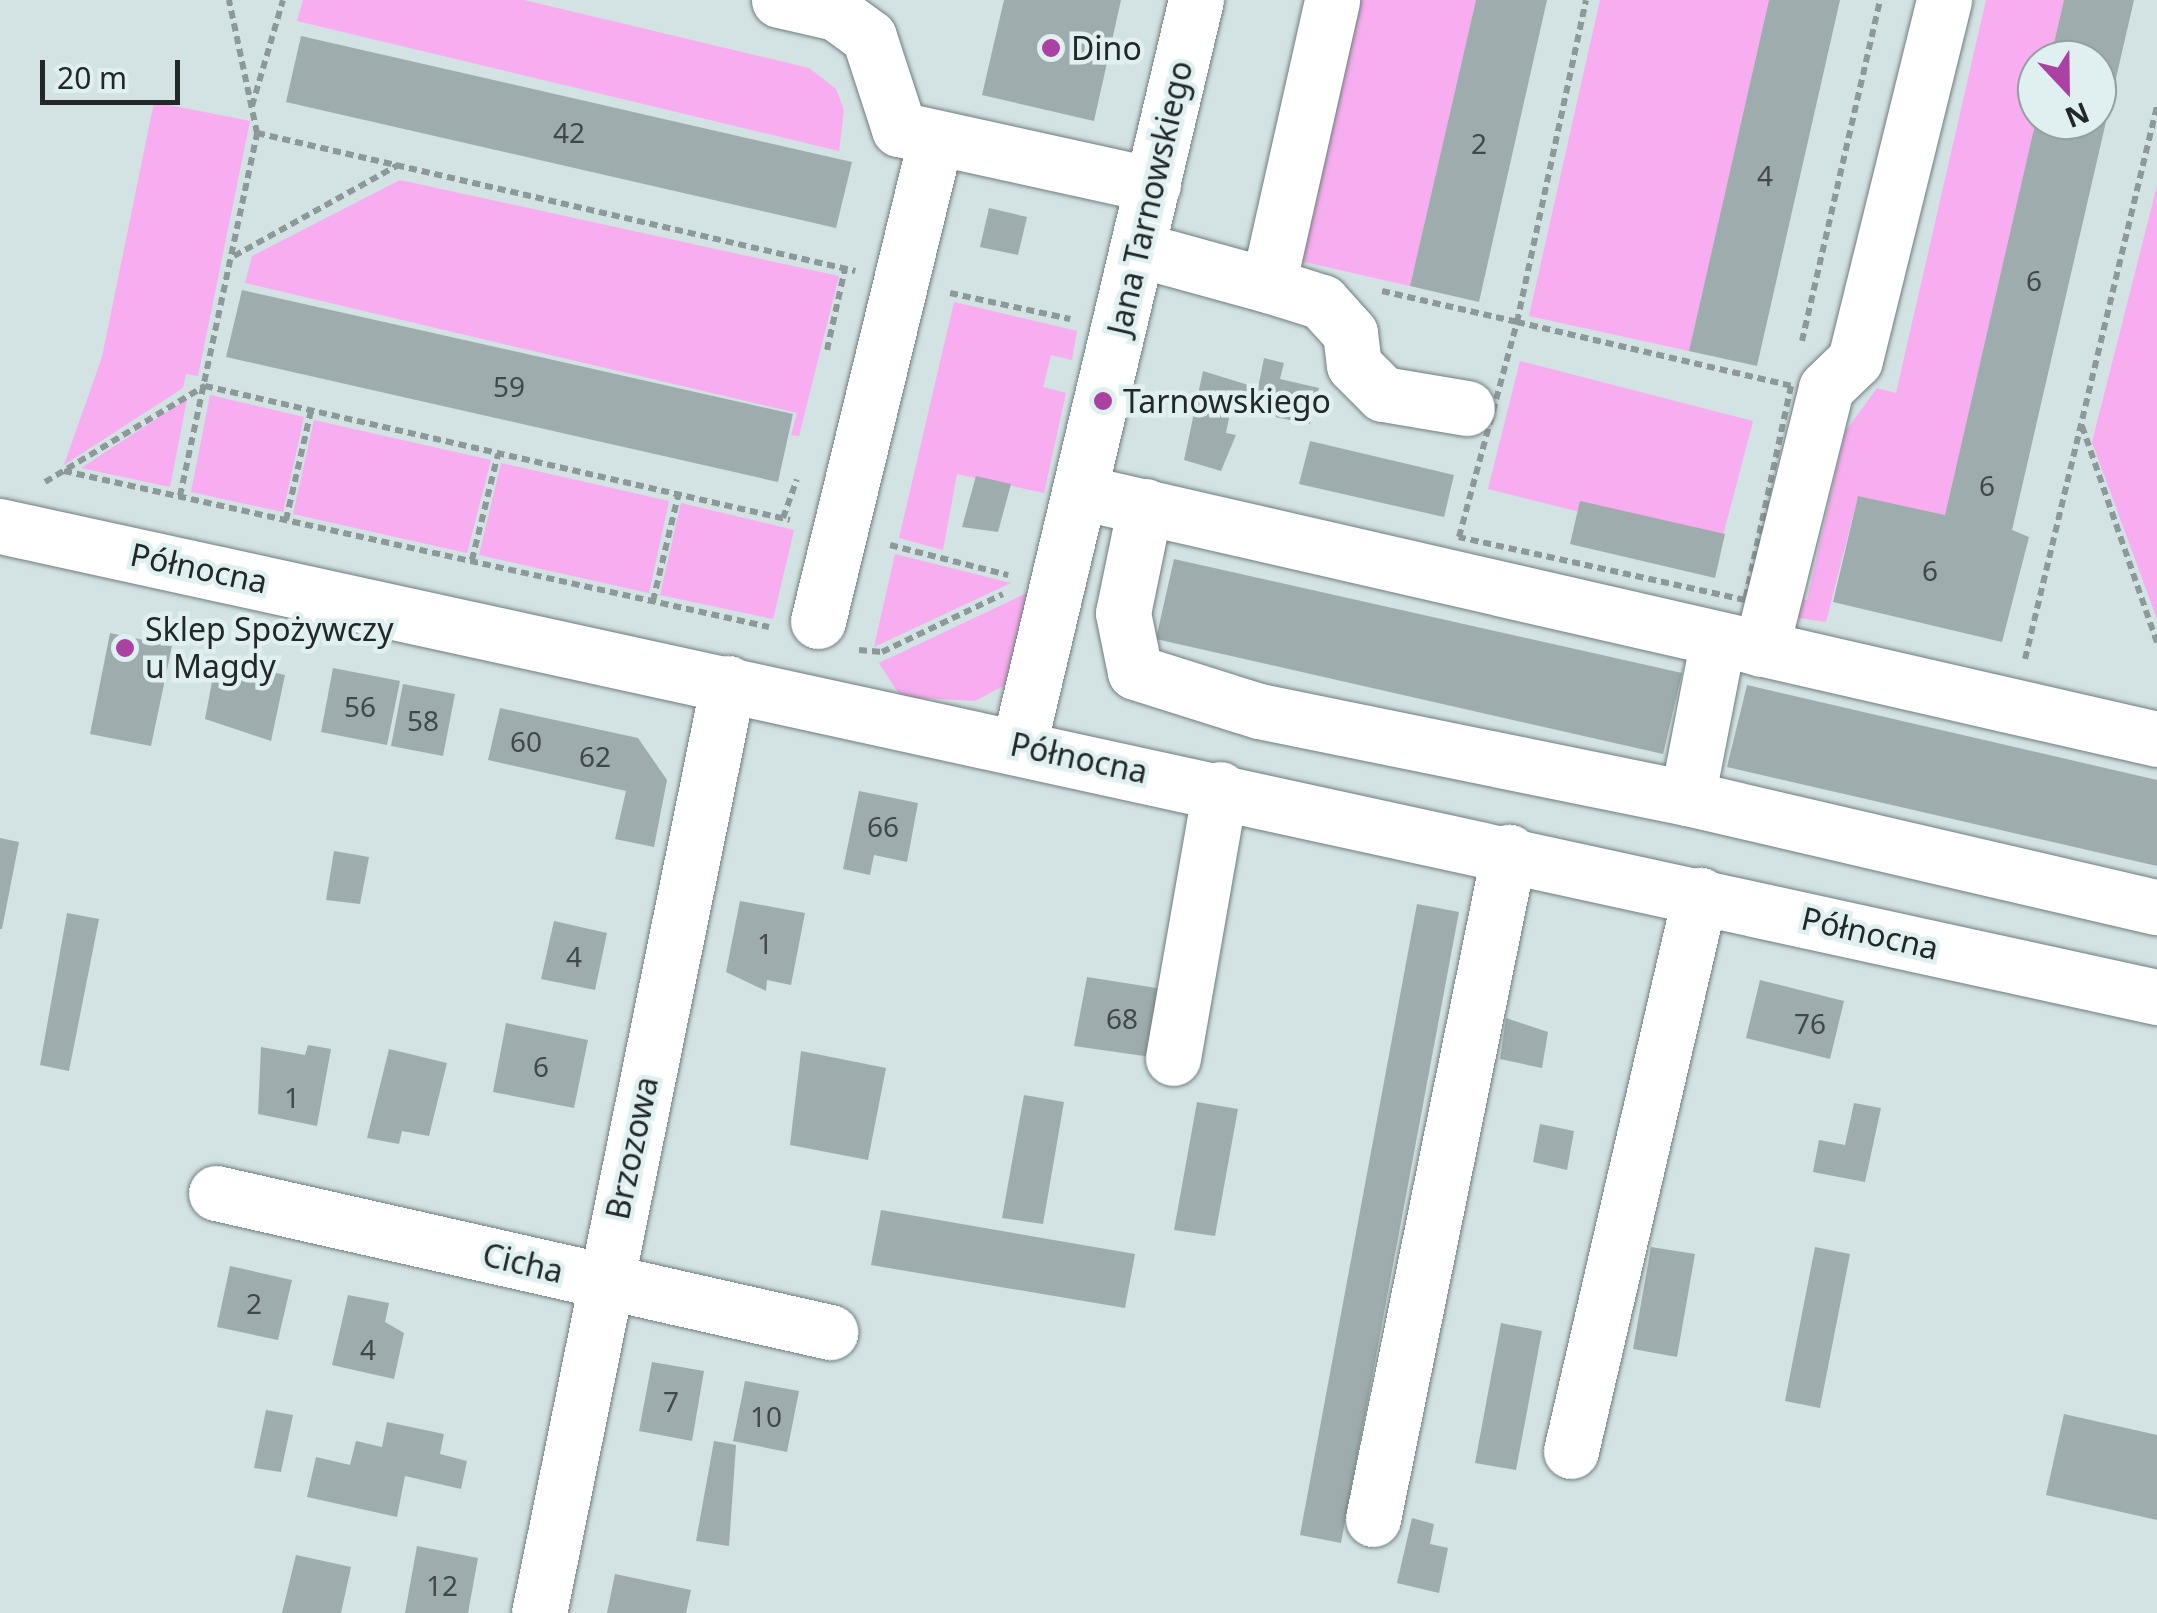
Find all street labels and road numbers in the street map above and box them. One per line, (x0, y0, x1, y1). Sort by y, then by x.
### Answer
street label: Jana Tarnowskiego (1100, 57, 1200, 339)
street label: Północna (127, 535, 271, 601)
street label: Północna (1007, 725, 1151, 791)
street label: Północna (1798, 899, 1942, 967)
street label: Brzozowa (598, 1073, 666, 1223)
street label: Cicha (479, 1235, 567, 1291)

